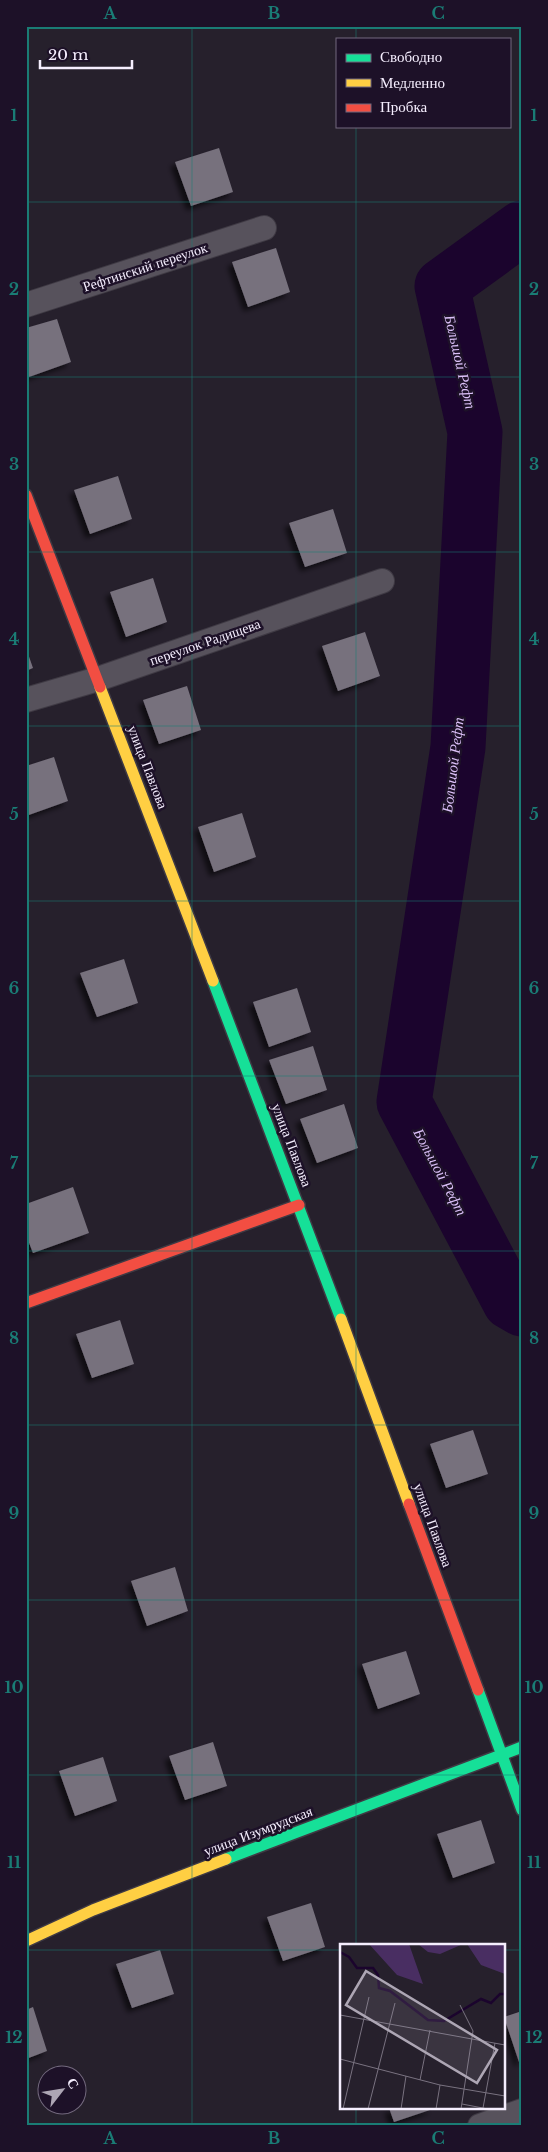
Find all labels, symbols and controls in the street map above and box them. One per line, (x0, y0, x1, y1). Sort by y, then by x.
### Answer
text: A (103, 3, 118, 23)
text: B (268, 3, 281, 23)
text: C (431, 3, 445, 23)
scale bar (40, 38, 132, 70)
legend (336, 38, 510, 128)
text: 20 m (48, 45, 88, 64)
text: Свободно (380, 47, 442, 66)
text: Медленно (380, 73, 445, 92)
text: Пробка (380, 97, 428, 116)
text: 1 (11, 105, 18, 125)
text: 1 (531, 105, 538, 125)
street label: Рефтинский переулок (80, 238, 210, 296)
text: 2 (9, 279, 19, 299)
text: 2 (529, 279, 539, 299)
water label: Большой Рефт (440, 312, 481, 411)
text: 3 (9, 454, 19, 474)
text: 3 (529, 454, 539, 474)
street label: переулок Радищева (147, 614, 264, 669)
text: 4 (9, 629, 19, 649)
text: 4 (529, 629, 539, 649)
water label: Большой Рефт (437, 716, 468, 815)
street label: улица Павлова (124, 723, 172, 812)
text: 5 (9, 804, 19, 824)
text: 5 (529, 804, 539, 824)
text: 6 (9, 978, 20, 998)
text: 6 (529, 978, 540, 998)
street label: улица Павлова (268, 1101, 316, 1190)
water label: Большой Рефт (409, 1124, 471, 1219)
text: 7 (10, 1153, 19, 1173)
text: 7 (530, 1153, 539, 1173)
text: 8 (9, 1328, 19, 1348)
text: 8 (529, 1328, 539, 1348)
street label: улица Павлова (409, 1481, 457, 1570)
text: 9 (9, 1503, 20, 1523)
text: 9 (529, 1503, 540, 1523)
text: 10 (4, 1677, 24, 1697)
text: 10 (524, 1677, 544, 1697)
street label: улица Изумрудская (201, 1802, 315, 1860)
text: 11 (7, 1852, 21, 1872)
text: 11 (527, 1852, 541, 1872)
inset map (340, 1944, 506, 2110)
text: 12 (5, 2027, 23, 2047)
text: 12 (525, 2027, 543, 2047)
north arrow (38, 2064, 88, 2114)
text: С (63, 2074, 83, 2092)
text: A (103, 2128, 118, 2148)
text: B (268, 2128, 281, 2148)
text: C (431, 2128, 445, 2148)

